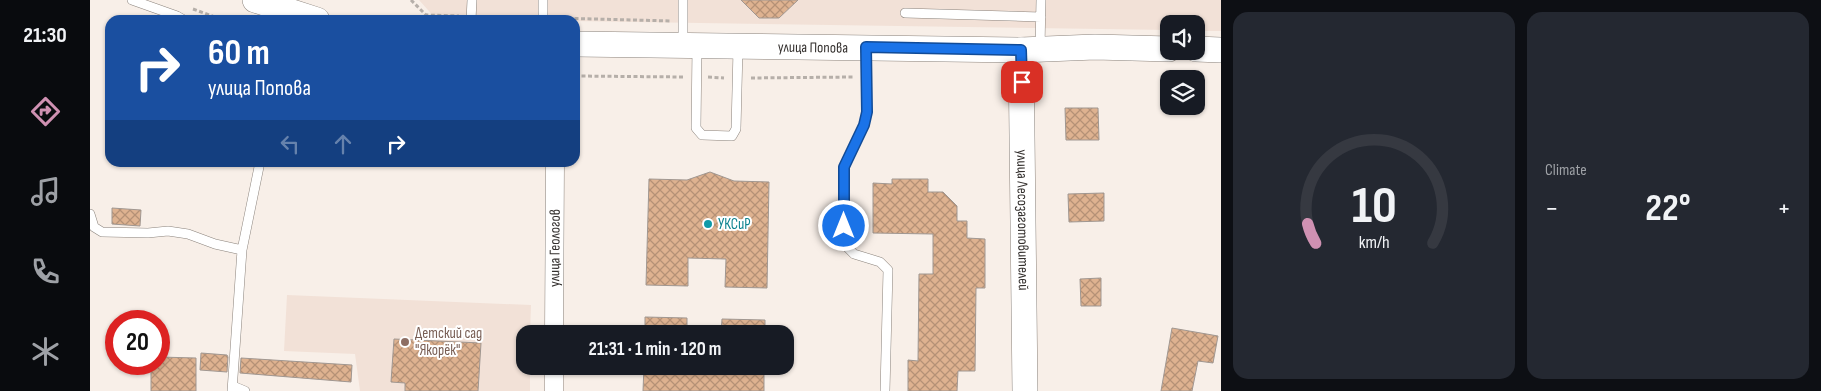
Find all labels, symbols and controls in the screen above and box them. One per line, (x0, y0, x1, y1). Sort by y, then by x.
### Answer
map controls (1160, 15, 1205, 115)
button: sound (1160, 15, 1205, 60)
text: 21:30 (23, 22, 67, 49)
text: 60 m (208, 32, 270, 75)
icon: right (125, 35, 190, 100)
street label: улица Попова (778, 37, 848, 57)
pin (1001, 61, 1043, 103)
icon: arrive (1008, 68, 1036, 96)
button: layers (1160, 70, 1205, 115)
text: улица Попова (208, 75, 311, 102)
icon: directions (28, 94, 63, 129)
icon: left (276, 130, 304, 158)
icon: ahead (329, 130, 357, 158)
icon: right (382, 130, 410, 158)
street label: улица Лесозаготовителей (1013, 149, 1033, 291)
text: Climate (1545, 161, 1587, 180)
icon: music (28, 174, 63, 209)
text: 10 (1351, 175, 1397, 238)
text: 22° (1645, 186, 1691, 231)
text: − (1545, 192, 1559, 225)
text: + (1777, 192, 1791, 225)
position arrow (817, 199, 869, 251)
street label: улица Геологов (545, 209, 564, 287)
place label: УКСиР (718, 215, 751, 234)
marker: УКСиР (702, 218, 714, 230)
text: km/h (1359, 232, 1389, 253)
icon: phone (28, 254, 63, 289)
speed limit sign: 20 (105, 310, 170, 375)
place label: Детский сад "Якорёк" (415, 324, 482, 360)
icon: climate (28, 334, 63, 369)
marker: Детский сад "Якорёк" (399, 336, 411, 348)
text: 21:31 · 1 min · 120 m (589, 338, 721, 361)

